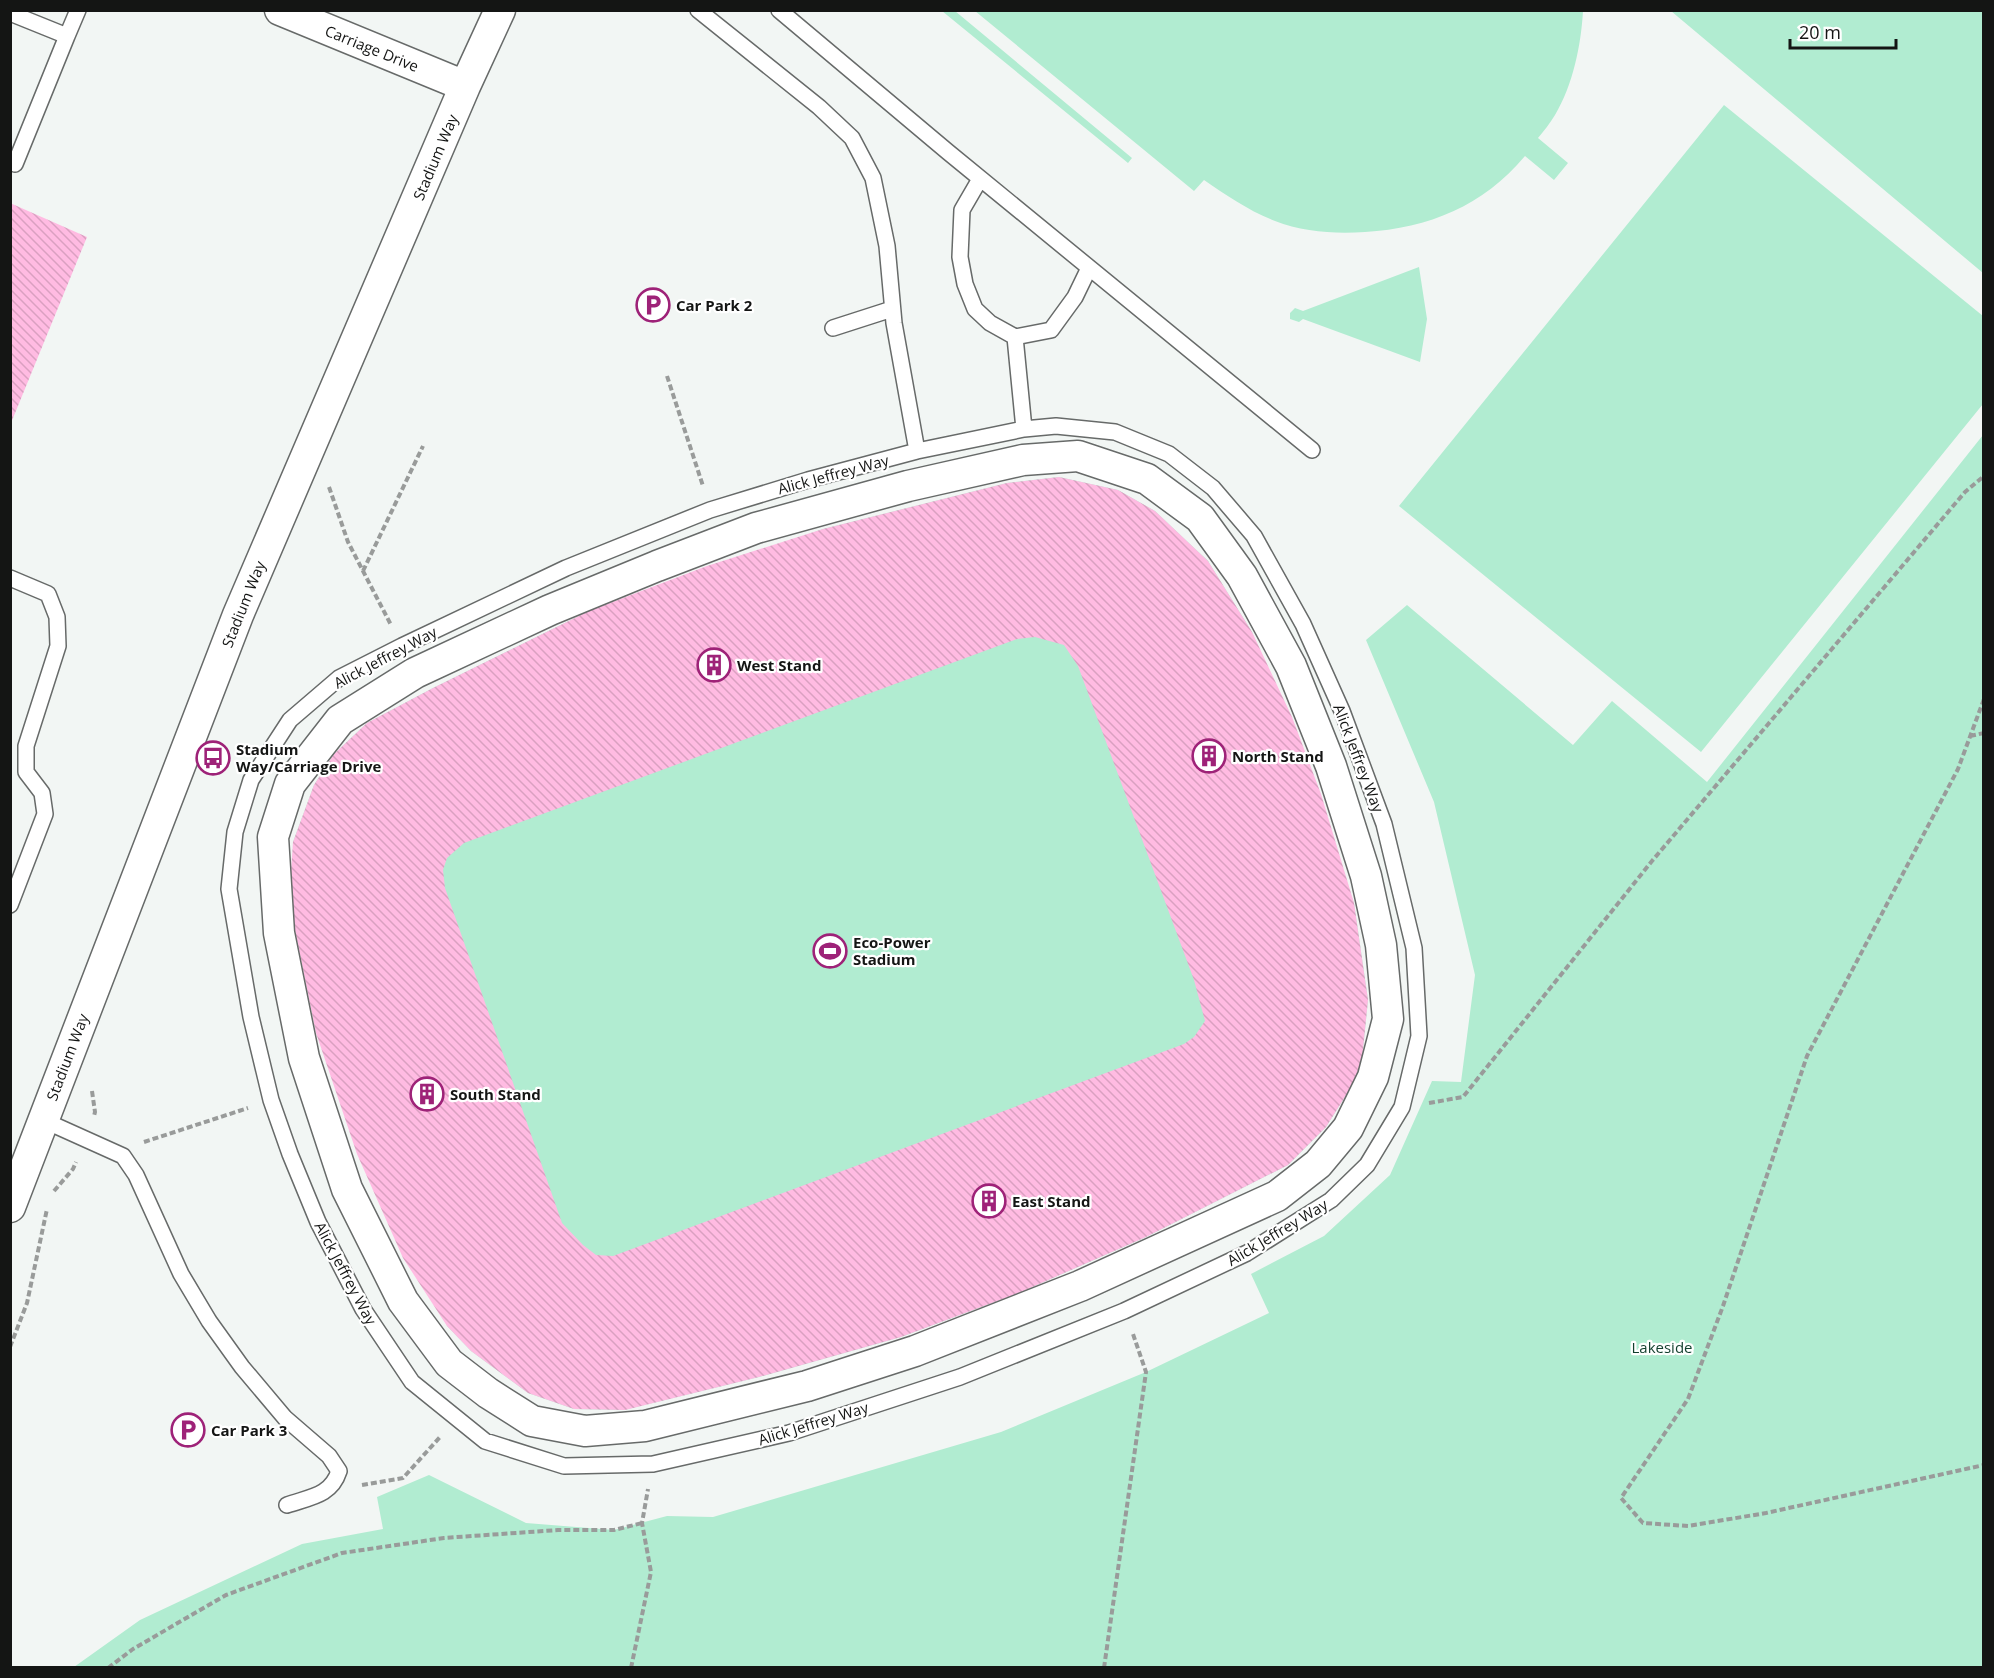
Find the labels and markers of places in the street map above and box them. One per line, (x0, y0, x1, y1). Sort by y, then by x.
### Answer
parking icon: Car Park 2 (635, 287, 671, 323)
place label: Car Park 2 (676, 295, 753, 315)
building icon: West Stand (696, 647, 732, 683)
place label: West Stand (737, 655, 821, 675)
building icon: North Stand (1191, 738, 1227, 774)
place label: Stadium Way/Carriage Drive (236, 739, 381, 776)
bus stop icon: Stadium Way/Carriage Drive (195, 740, 231, 776)
place label: North Stand (1232, 746, 1324, 766)
place label: Eco-Power Stadium (853, 932, 931, 969)
sports icon: Eco-Power Stadium (812, 933, 848, 969)
building icon: South Stand (409, 1076, 445, 1112)
place label: South Stand (450, 1084, 541, 1104)
building icon: East Stand (971, 1183, 1007, 1219)
place label: East Stand (1012, 1191, 1091, 1211)
parking icon: Car Park 3 (170, 1412, 206, 1448)
place label: Car Park 3 (211, 1420, 287, 1440)

